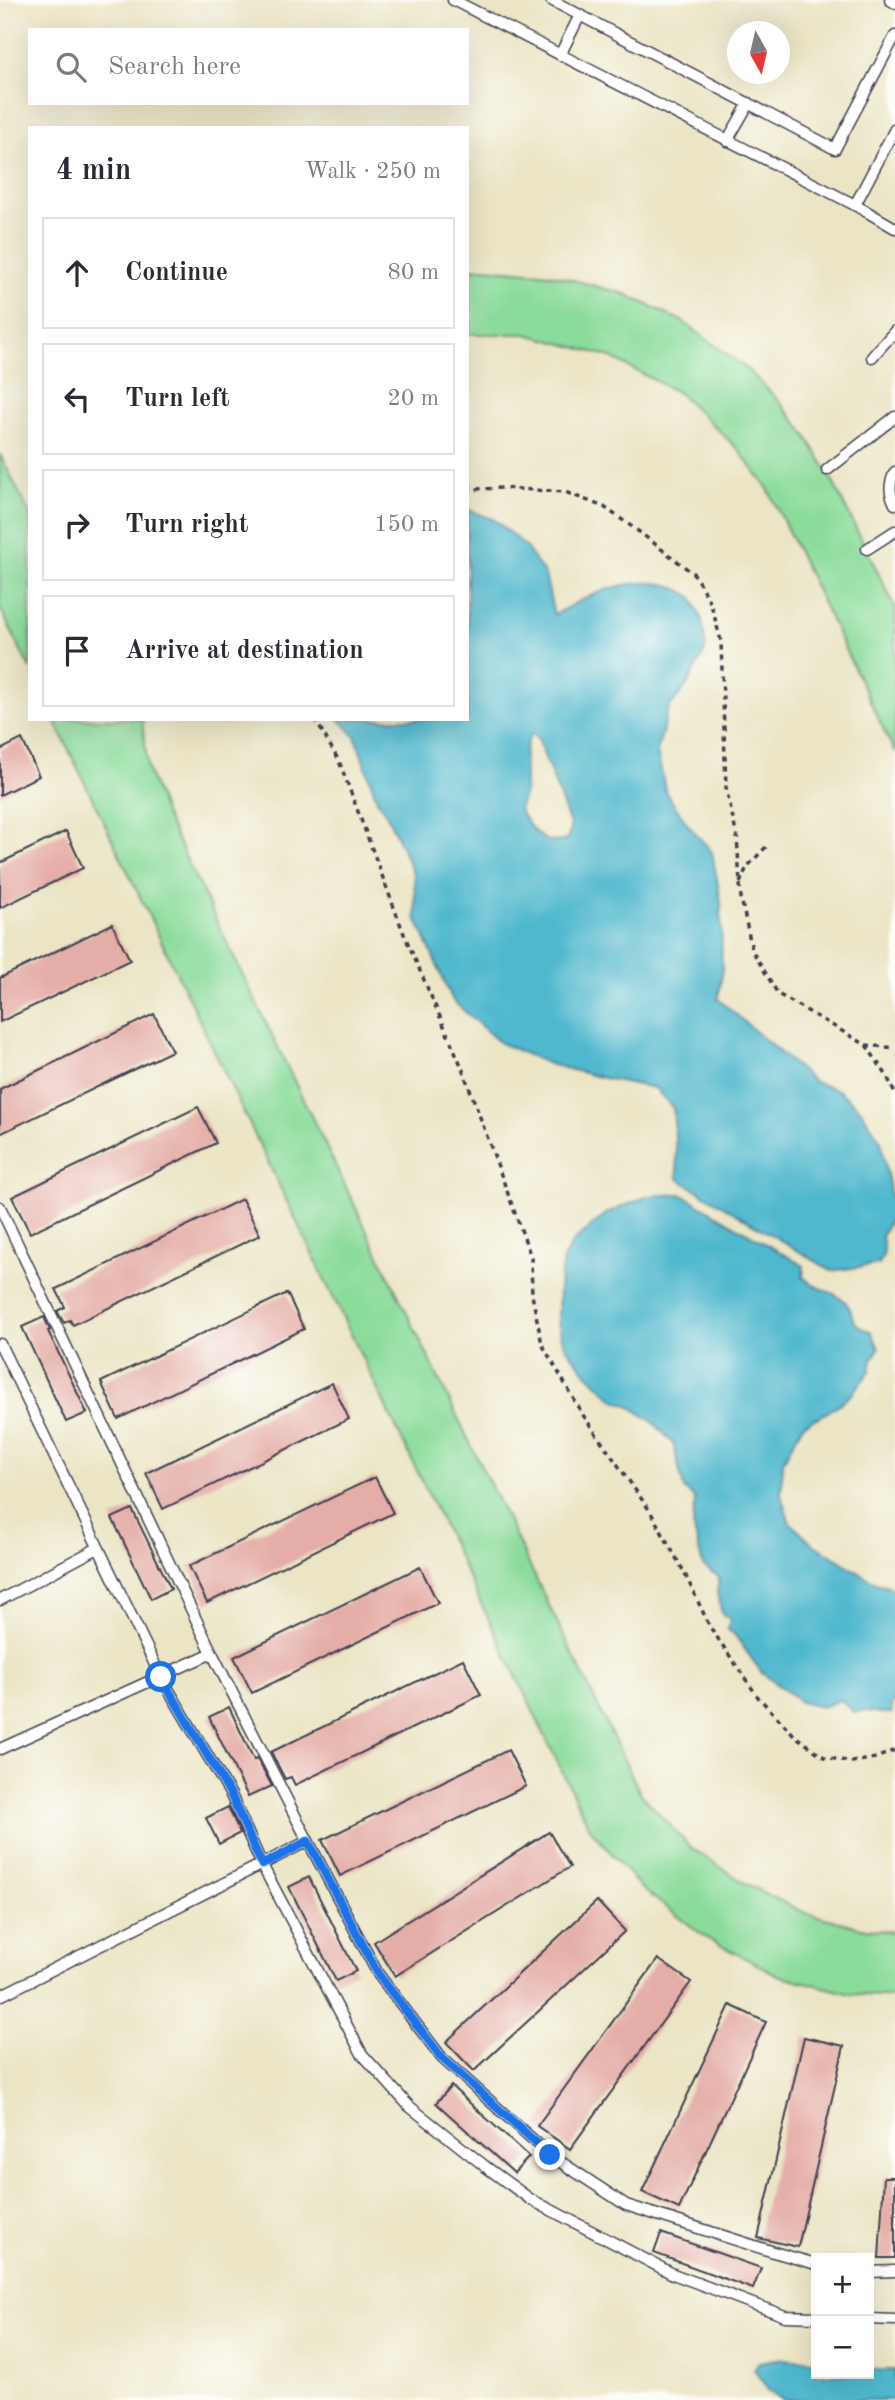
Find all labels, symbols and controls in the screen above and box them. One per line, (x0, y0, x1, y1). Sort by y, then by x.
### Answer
north arrow (727, 21, 790, 84)
search box (28, 28, 469, 105)
icon: search (52, 48, 90, 86)
text: Search here (108, 54, 241, 80)
text: 4 min (56, 156, 131, 186)
text: Walk · 250 m (305, 160, 441, 183)
icon: ahead (58, 254, 96, 292)
text: Continue (125, 260, 228, 286)
text: 80 m (388, 261, 439, 284)
icon: left (58, 380, 96, 418)
text: Turn left (125, 386, 230, 412)
text: 20 m (388, 387, 439, 410)
icon: right (58, 506, 96, 544)
text: Turn right (125, 512, 248, 538)
text: 150 m (374, 513, 439, 536)
icon: arrive (58, 632, 96, 670)
text: Arrive at destination (125, 638, 364, 664)
route start (145, 1661, 176, 1692)
route end (534, 2139, 565, 2170)
map controls (811, 2253, 874, 2379)
button: + (811, 2253, 874, 2316)
button: − (811, 2316, 874, 2379)

